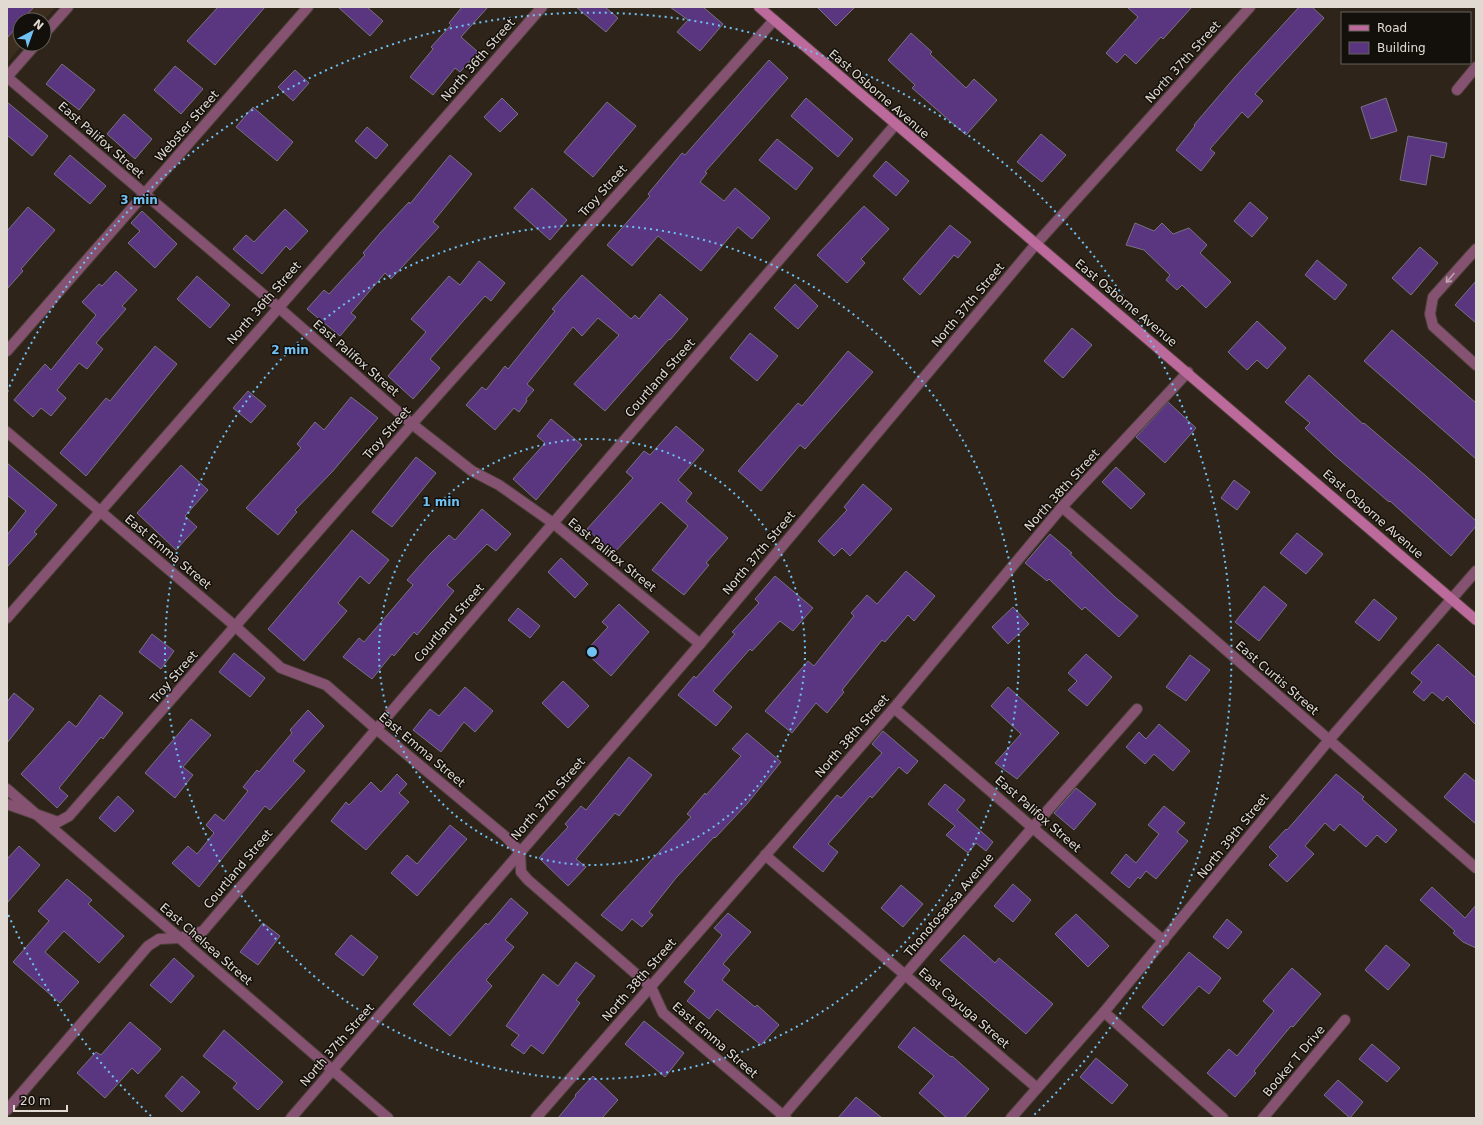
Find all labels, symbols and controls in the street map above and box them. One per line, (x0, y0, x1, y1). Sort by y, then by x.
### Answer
north arrow (12, 12, 52, 52)
legend (1341, 12, 1471, 64)
street label: North 36th Street (438, 15, 518, 104)
text: N (30, 17, 46, 33)
street label: North 37th Street (1143, 18, 1224, 106)
text: Road (1377, 21, 1407, 35)
text: Building (1377, 41, 1426, 55)
street label: East Osborne Avenue (826, 47, 932, 141)
street label: Webster Street (152, 87, 222, 164)
street label: East Palifox Street (55, 99, 147, 181)
street label: Troy Street (575, 162, 630, 221)
text: 3 min (120, 193, 158, 207)
street label: East Osborne Avenue (1072, 256, 1180, 350)
street label: North 36th Street (224, 258, 304, 347)
street label: North 37th Street (929, 260, 1007, 350)
one-way arrow (1446, 272, 1455, 282)
street label: East Palifox Street (310, 317, 402, 399)
street label: Courtland Street (622, 336, 698, 420)
text: 2 min (271, 343, 309, 357)
street label: Troy Street (360, 404, 414, 463)
street label: North 38th Street (1022, 446, 1103, 534)
street label: East Osborne Avenue (1320, 467, 1426, 561)
text: 1 min (422, 495, 460, 509)
street label: North 37th Street (720, 508, 798, 598)
street label: East Emma Street (122, 512, 214, 592)
street label: East Palifox Street (565, 515, 659, 595)
street label: Courtland Street (411, 581, 487, 665)
street label: East Curtis Street (1233, 638, 1322, 718)
centre of rings (585, 645, 599, 659)
street label: Troy Street (147, 648, 201, 707)
street label: North 38th Street (812, 691, 892, 780)
street label: East Emma Street (376, 710, 468, 790)
street label: North 37th Street (508, 754, 588, 843)
street label: East Palifox Street (992, 773, 1084, 855)
street label: North 39th Street (1194, 790, 1272, 881)
street label: Courtland Street (201, 826, 275, 911)
street label: Thonotosassa Avenue (901, 850, 997, 960)
street label: East Chelsea Street (157, 900, 255, 988)
street label: North 38th Street (599, 935, 679, 1024)
street label: East Cayuga Street (916, 965, 1012, 1051)
street label: East Emma Street (670, 999, 761, 1081)
street label: North 37th Street (297, 1000, 377, 1089)
street label: Booker T Drive (1260, 1023, 1328, 1099)
scale bar (14, 1087, 67, 1113)
text: 20 m (20, 1094, 51, 1108)

